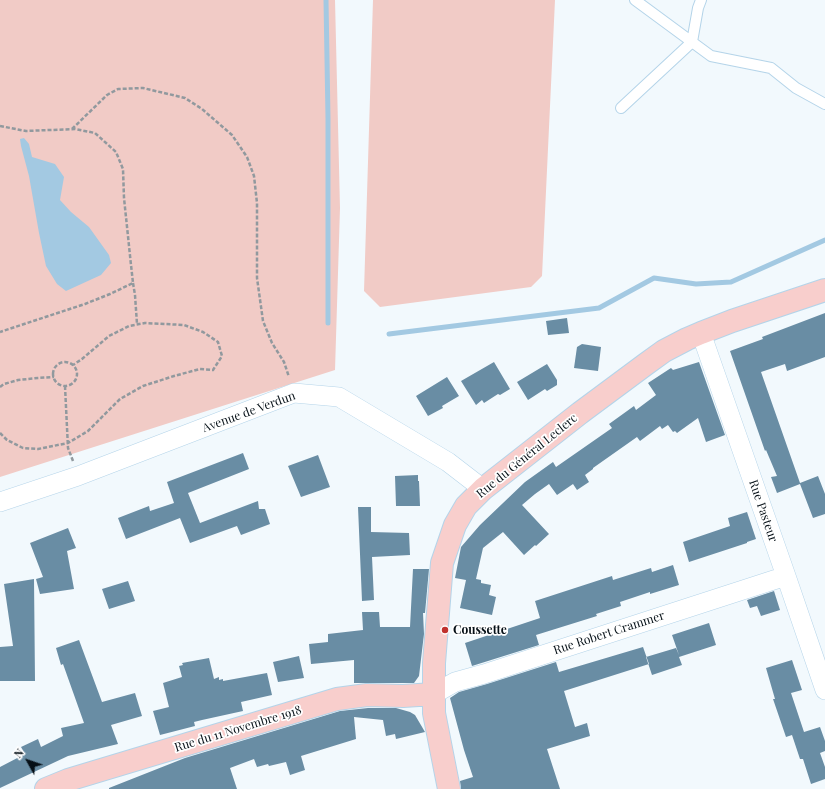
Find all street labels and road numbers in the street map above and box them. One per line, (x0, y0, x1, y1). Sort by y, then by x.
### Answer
street label: Avenue de Verdun (201, 389, 297, 435)
street label: Rue du Général Leclerc (474, 411, 580, 501)
street label: Rue Pasteur (746, 478, 780, 544)
street label: Rue Robert Crammer (552, 608, 666, 658)
street label: Rue du 11 Novembre 1918 (173, 703, 303, 755)

